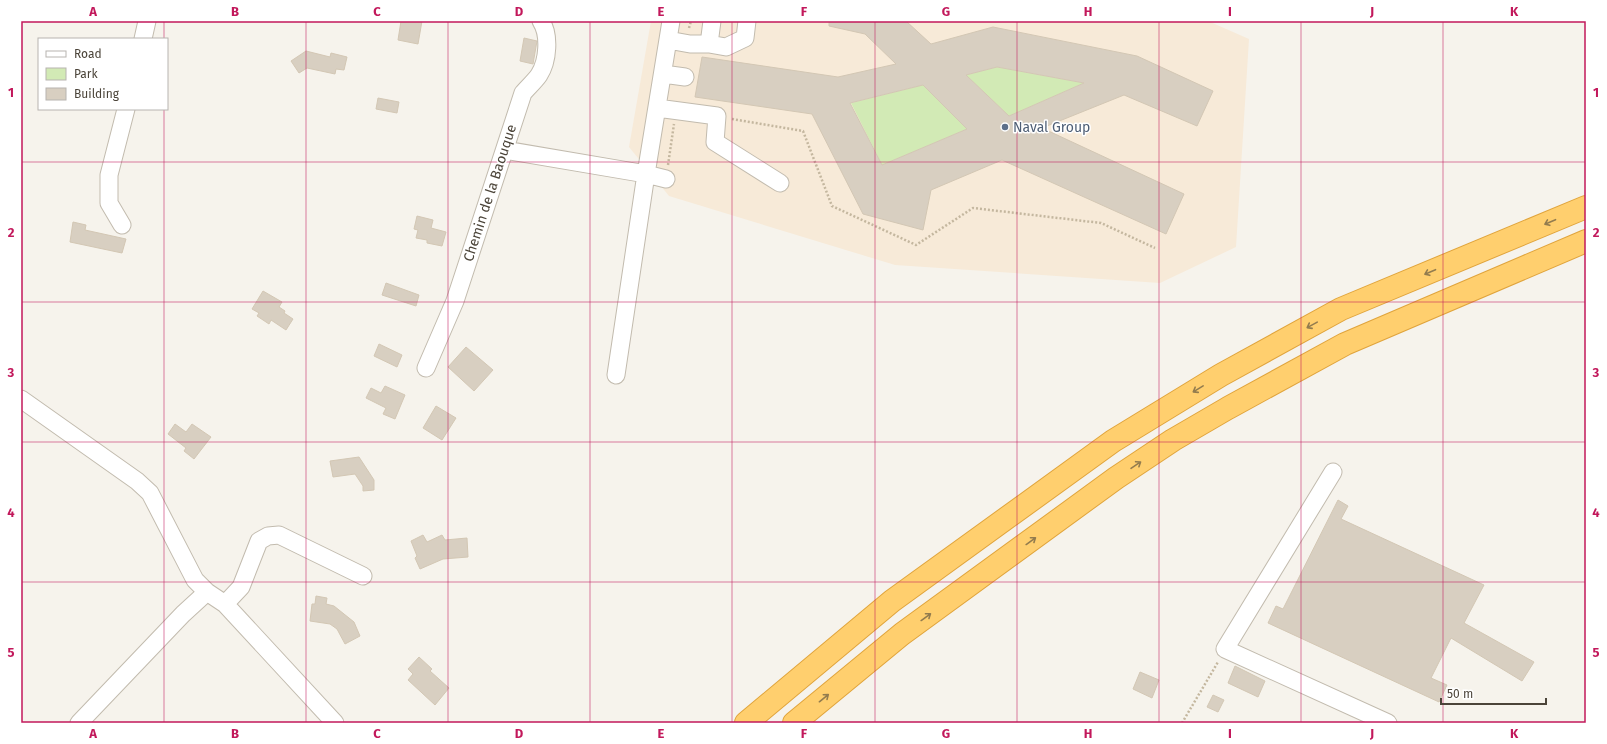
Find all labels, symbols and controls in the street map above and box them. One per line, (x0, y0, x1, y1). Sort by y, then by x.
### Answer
text: A (88, 4, 97, 19)
text: B (231, 4, 239, 19)
text: C (373, 4, 381, 19)
text: D (515, 4, 524, 19)
text: E (658, 4, 665, 19)
text: F (801, 4, 808, 19)
text: G (942, 4, 950, 19)
text: H (1084, 4, 1092, 19)
text: I (1228, 4, 1232, 19)
text: J (1369, 4, 1374, 19)
text: K (1510, 4, 1519, 19)
legend (38, 38, 168, 110)
text: Road (74, 47, 102, 61)
text: Park (74, 67, 98, 81)
text: 1 (8, 85, 14, 100)
text: 1 (1593, 85, 1599, 100)
text: Building (74, 87, 120, 101)
place label: Naval Group (1013, 119, 1090, 136)
street label: Chemin de la Baouque (460, 122, 520, 264)
marker: Naval Group (1000, 122, 1010, 132)
one-way arrow (1544, 219, 1556, 226)
text: 2 (8, 225, 15, 240)
text: 2 (1593, 225, 1600, 240)
one-way arrow (1424, 269, 1436, 276)
one-way arrow (1306, 322, 1318, 330)
text: 3 (7, 365, 15, 380)
text: 3 (1592, 365, 1600, 380)
one-way arrow (1193, 385, 1204, 393)
one-way arrow (1131, 461, 1142, 469)
text: 4 (7, 505, 15, 520)
text: 4 (1592, 505, 1600, 520)
one-way arrow (1025, 536, 1036, 545)
one-way arrow (920, 613, 931, 621)
text: 5 (8, 645, 15, 660)
text: 5 (1593, 645, 1600, 660)
scale bar (1441, 680, 1546, 706)
text: 50 m (1447, 687, 1473, 701)
one-way arrow (819, 694, 830, 703)
text: A (88, 726, 97, 741)
text: B (231, 726, 239, 741)
text: C (373, 726, 381, 741)
text: D (515, 726, 524, 741)
text: E (658, 726, 665, 741)
text: F (801, 726, 808, 741)
text: G (942, 726, 950, 741)
text: H (1084, 726, 1092, 741)
text: I (1228, 726, 1232, 741)
text: J (1369, 726, 1374, 741)
text: K (1510, 726, 1519, 741)

